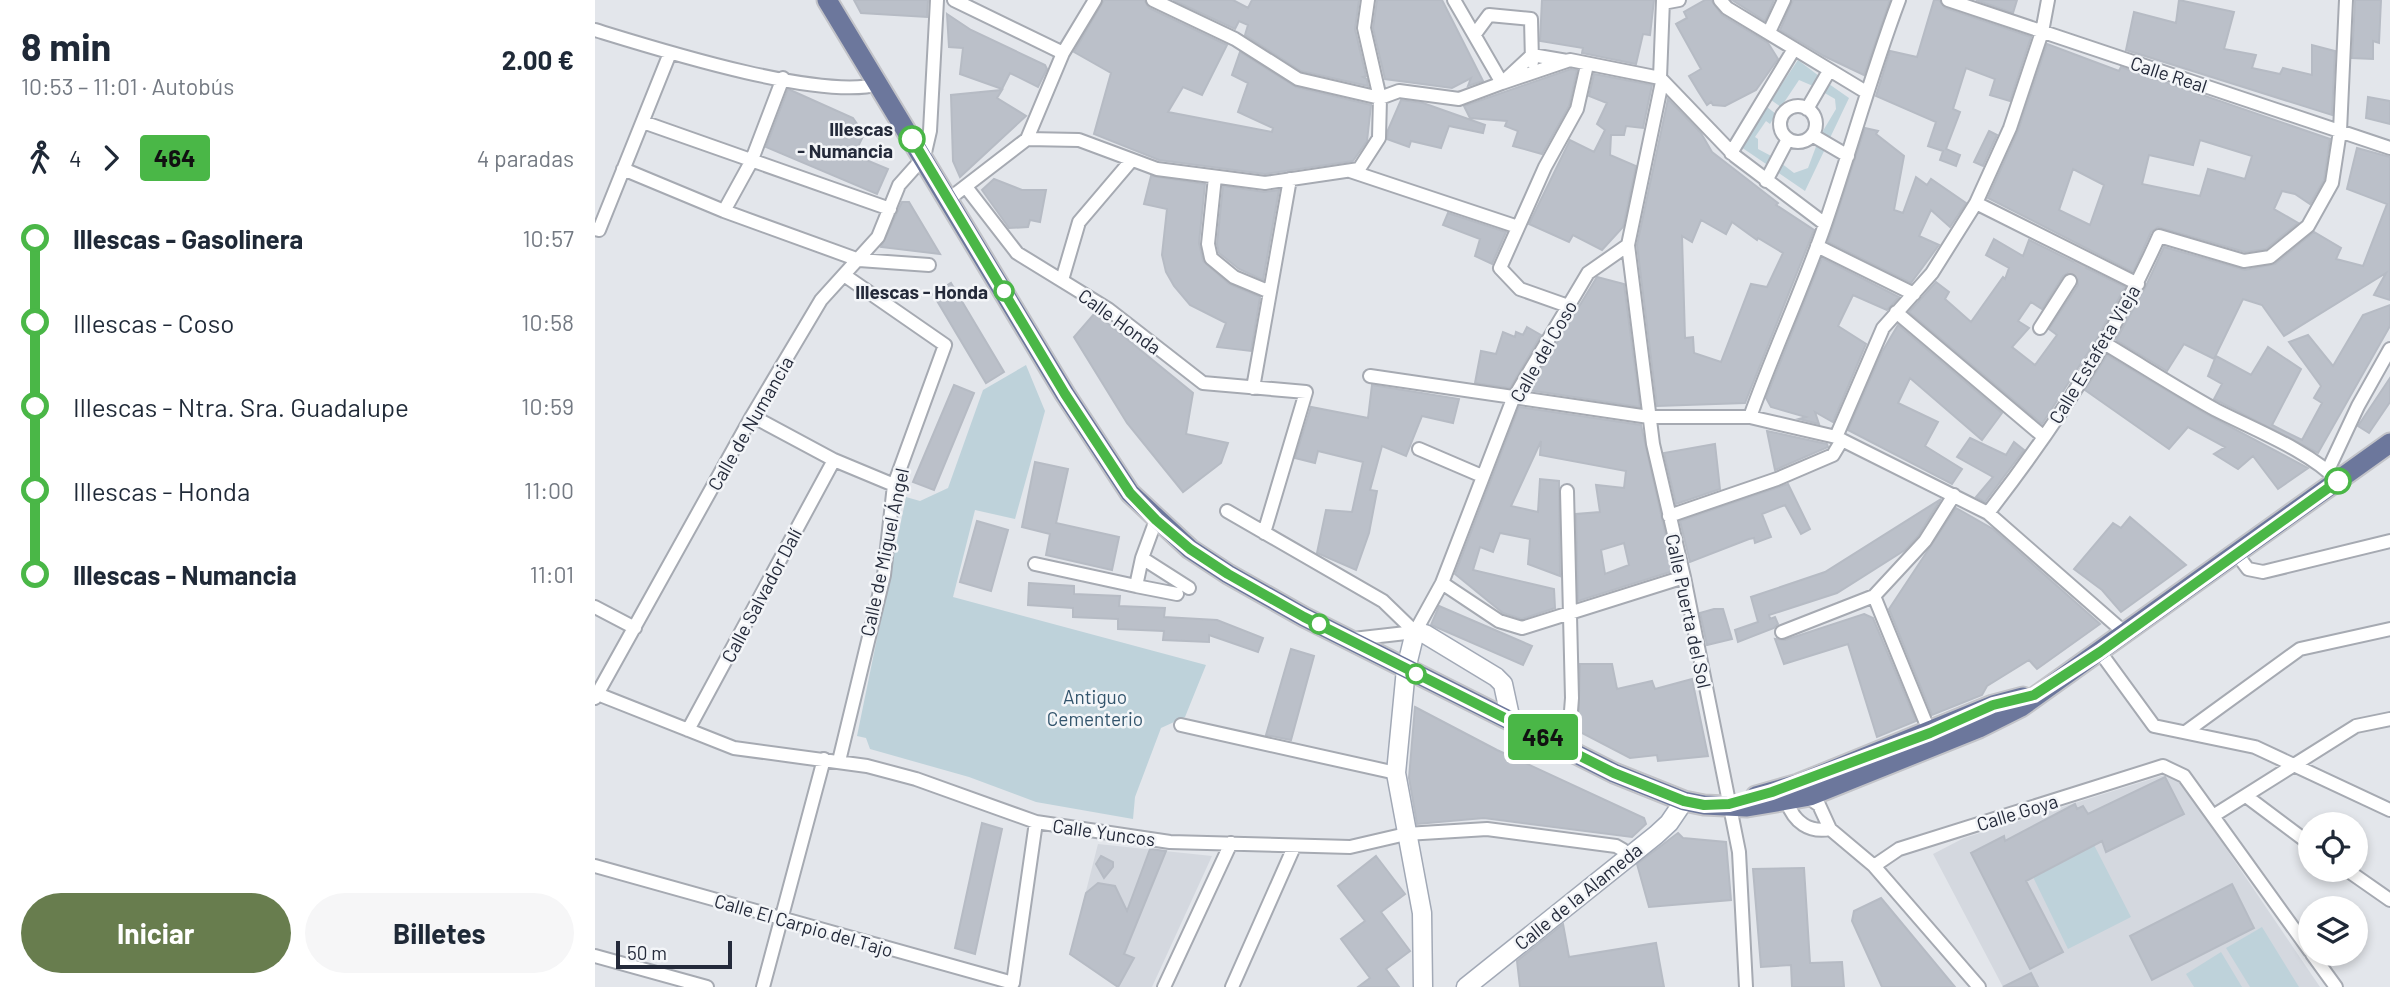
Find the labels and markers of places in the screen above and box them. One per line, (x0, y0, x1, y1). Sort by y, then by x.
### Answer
place label: Illescas - Numancia (797, 117, 893, 162)
marker: Illescas - Numancia (899, 126, 925, 152)
place label: Illescas - Honda (855, 280, 988, 303)
marker: Illescas - Honda (994, 281, 1014, 301)
unlabelled marker (2325, 468, 2351, 494)
unlabelled marker (1309, 614, 1329, 634)
unlabelled marker (1406, 664, 1426, 684)

